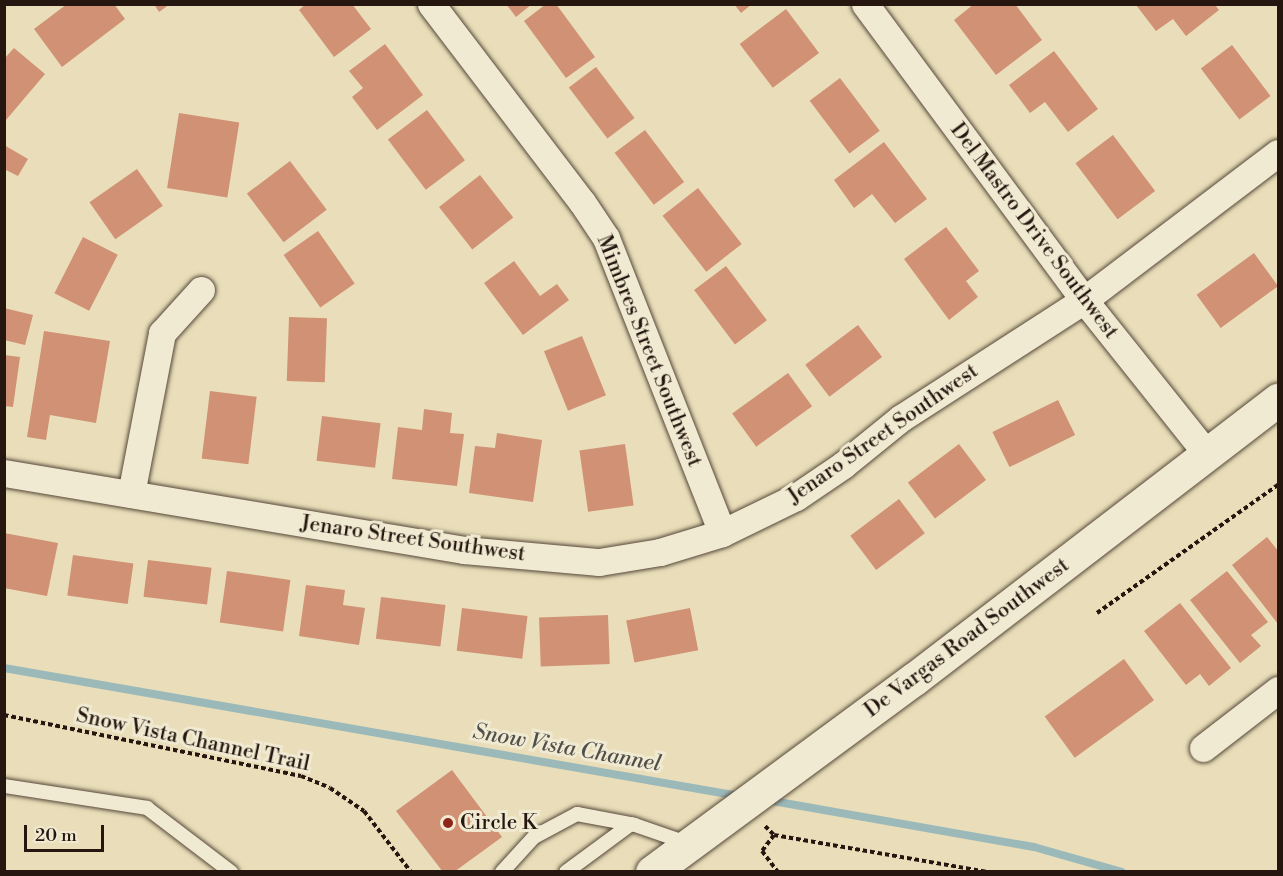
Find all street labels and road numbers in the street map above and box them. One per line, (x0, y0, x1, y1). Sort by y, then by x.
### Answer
street label: Del Mastro Drive Southwest (945, 118, 1123, 344)
street label: Mimbres Street Southwest (591, 231, 707, 471)
street label: Jenaro Street Southwest (783, 359, 983, 509)
street label: Jenaro Street Southwest (299, 511, 527, 567)
street label: De Vargas Road Southwest (860, 553, 1074, 723)
street label: Snow Vista Channel Trail (74, 703, 312, 777)

